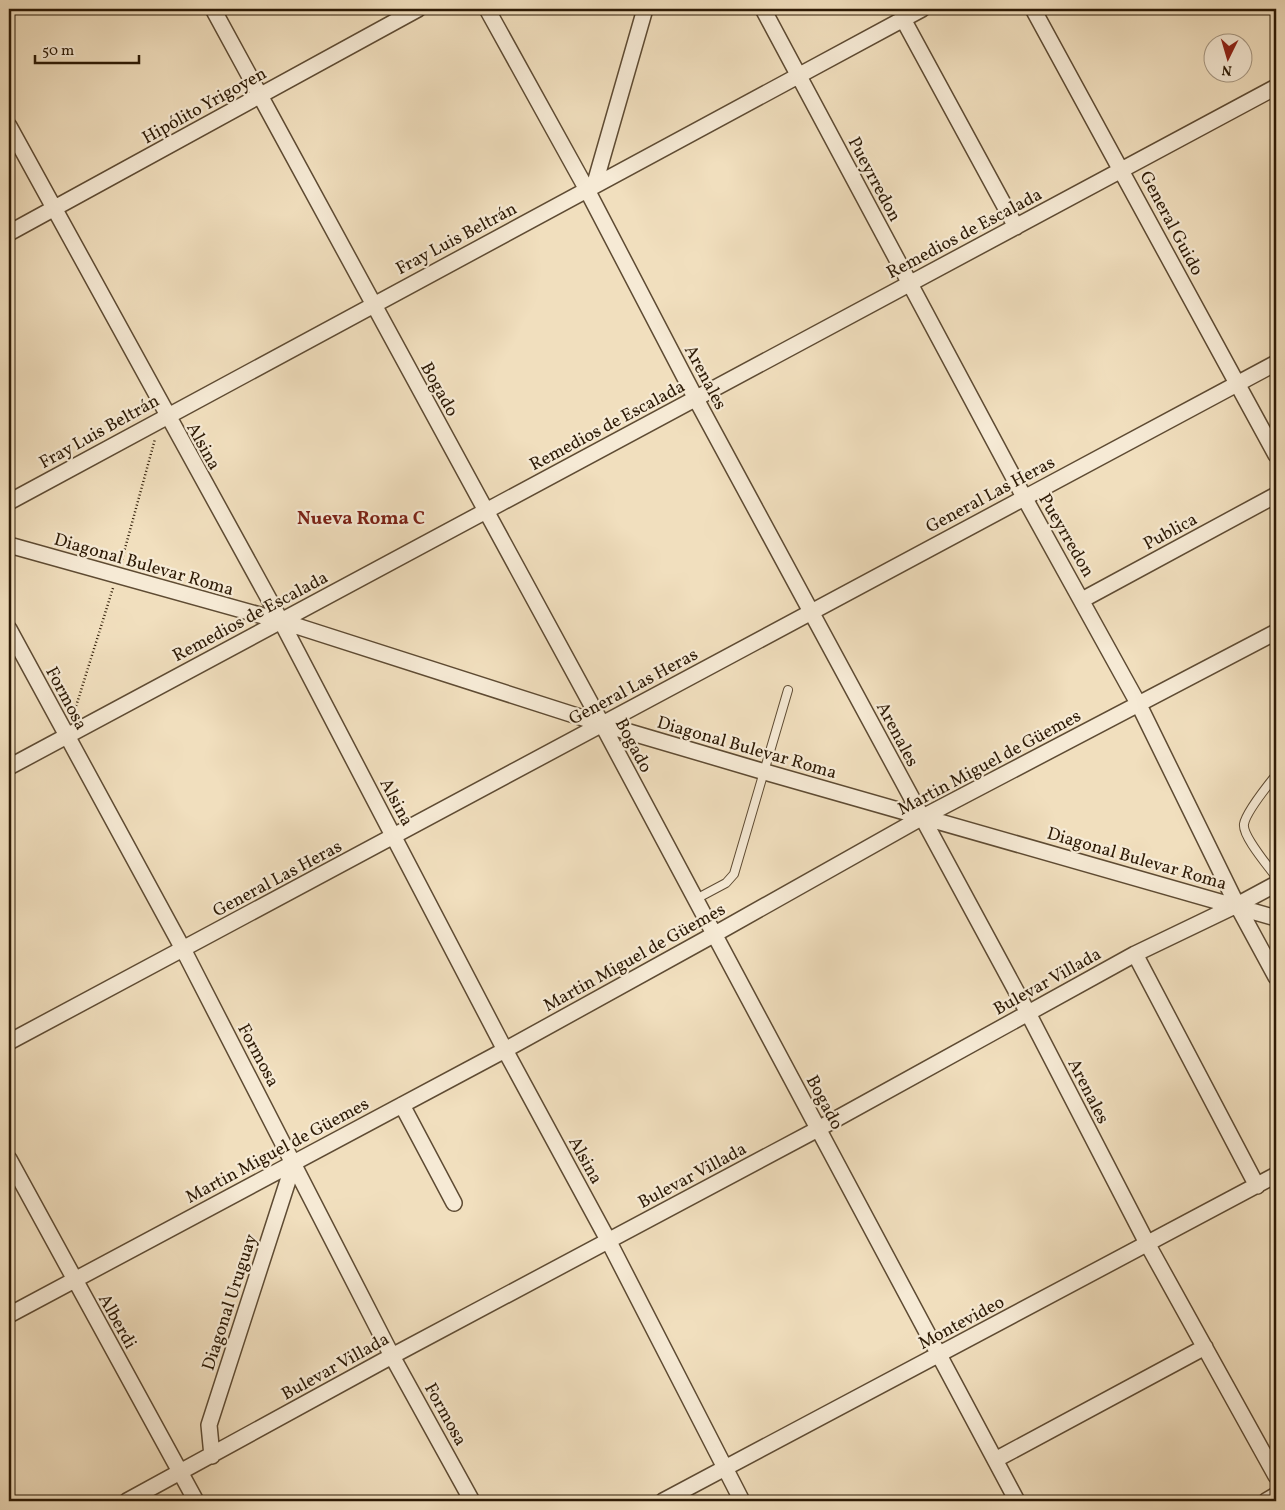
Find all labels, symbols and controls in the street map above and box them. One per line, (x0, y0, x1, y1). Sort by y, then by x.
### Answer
scale bar (35, 32, 139, 64)
north arrow (1202, 32, 1252, 82)
text: 50 m (42, 41, 74, 62)
text: N (1221, 60, 1233, 79)
street label: Hipólito Yrigoyen (138, 62, 272, 151)
street label: Pueyrredon (841, 133, 907, 227)
street label: General Guido (1133, 167, 1209, 280)
street label: Remedios de Escalada (883, 183, 1047, 286)
street label: Fray Luis Beltrán (392, 197, 522, 282)
street label: Arenales (677, 341, 732, 415)
street label: Bogado (414, 358, 464, 421)
street label: Remedios de Escalada (526, 375, 690, 478)
street label: Fray Luis Beltrán (35, 389, 165, 476)
street label: Alsina (179, 418, 226, 475)
street label: General Las Heras (922, 451, 1060, 540)
street label: Pueyrredon (1032, 489, 1100, 582)
district label: Nueva Roma C (297, 506, 425, 532)
street label: Publica (1139, 508, 1202, 557)
street label: Diagonal Bulevar Roma (51, 528, 237, 603)
street label: Remedios de Escalada (169, 566, 333, 669)
street label: General Las Heras (565, 643, 703, 732)
street label: Formosa (39, 663, 93, 735)
street label: Arenales (869, 698, 924, 772)
street label: Martin Miguel de Güemes (893, 704, 1086, 822)
street label: Diagonal Bulevar Roma (654, 711, 840, 786)
street label: Bogado (608, 714, 657, 777)
street label: Alsina (373, 774, 419, 831)
street label: Diagonal Bulevar Roma (1044, 822, 1230, 897)
street label: General Las Heras (209, 835, 347, 924)
street label: Martin Miguel de Güemes (539, 898, 730, 1019)
street label: Bulevar Villada (989, 942, 1106, 1022)
street label: Formosa (231, 1020, 285, 1092)
street label: Arenales (1061, 1055, 1115, 1129)
street label: Bogado (799, 1071, 848, 1134)
street label: Martin Miguel de Güemes (181, 1092, 374, 1210)
street label: Alsina (561, 1132, 608, 1189)
street label: Bulevar Villada (634, 1137, 752, 1216)
street label: Diagonal Uruguay (197, 1231, 264, 1374)
street label: Alberdi (91, 1290, 142, 1354)
street label: Montevideo (914, 1290, 1009, 1357)
street label: Bulevar Villada (277, 1327, 394, 1407)
street label: Formosa (417, 1379, 472, 1451)

